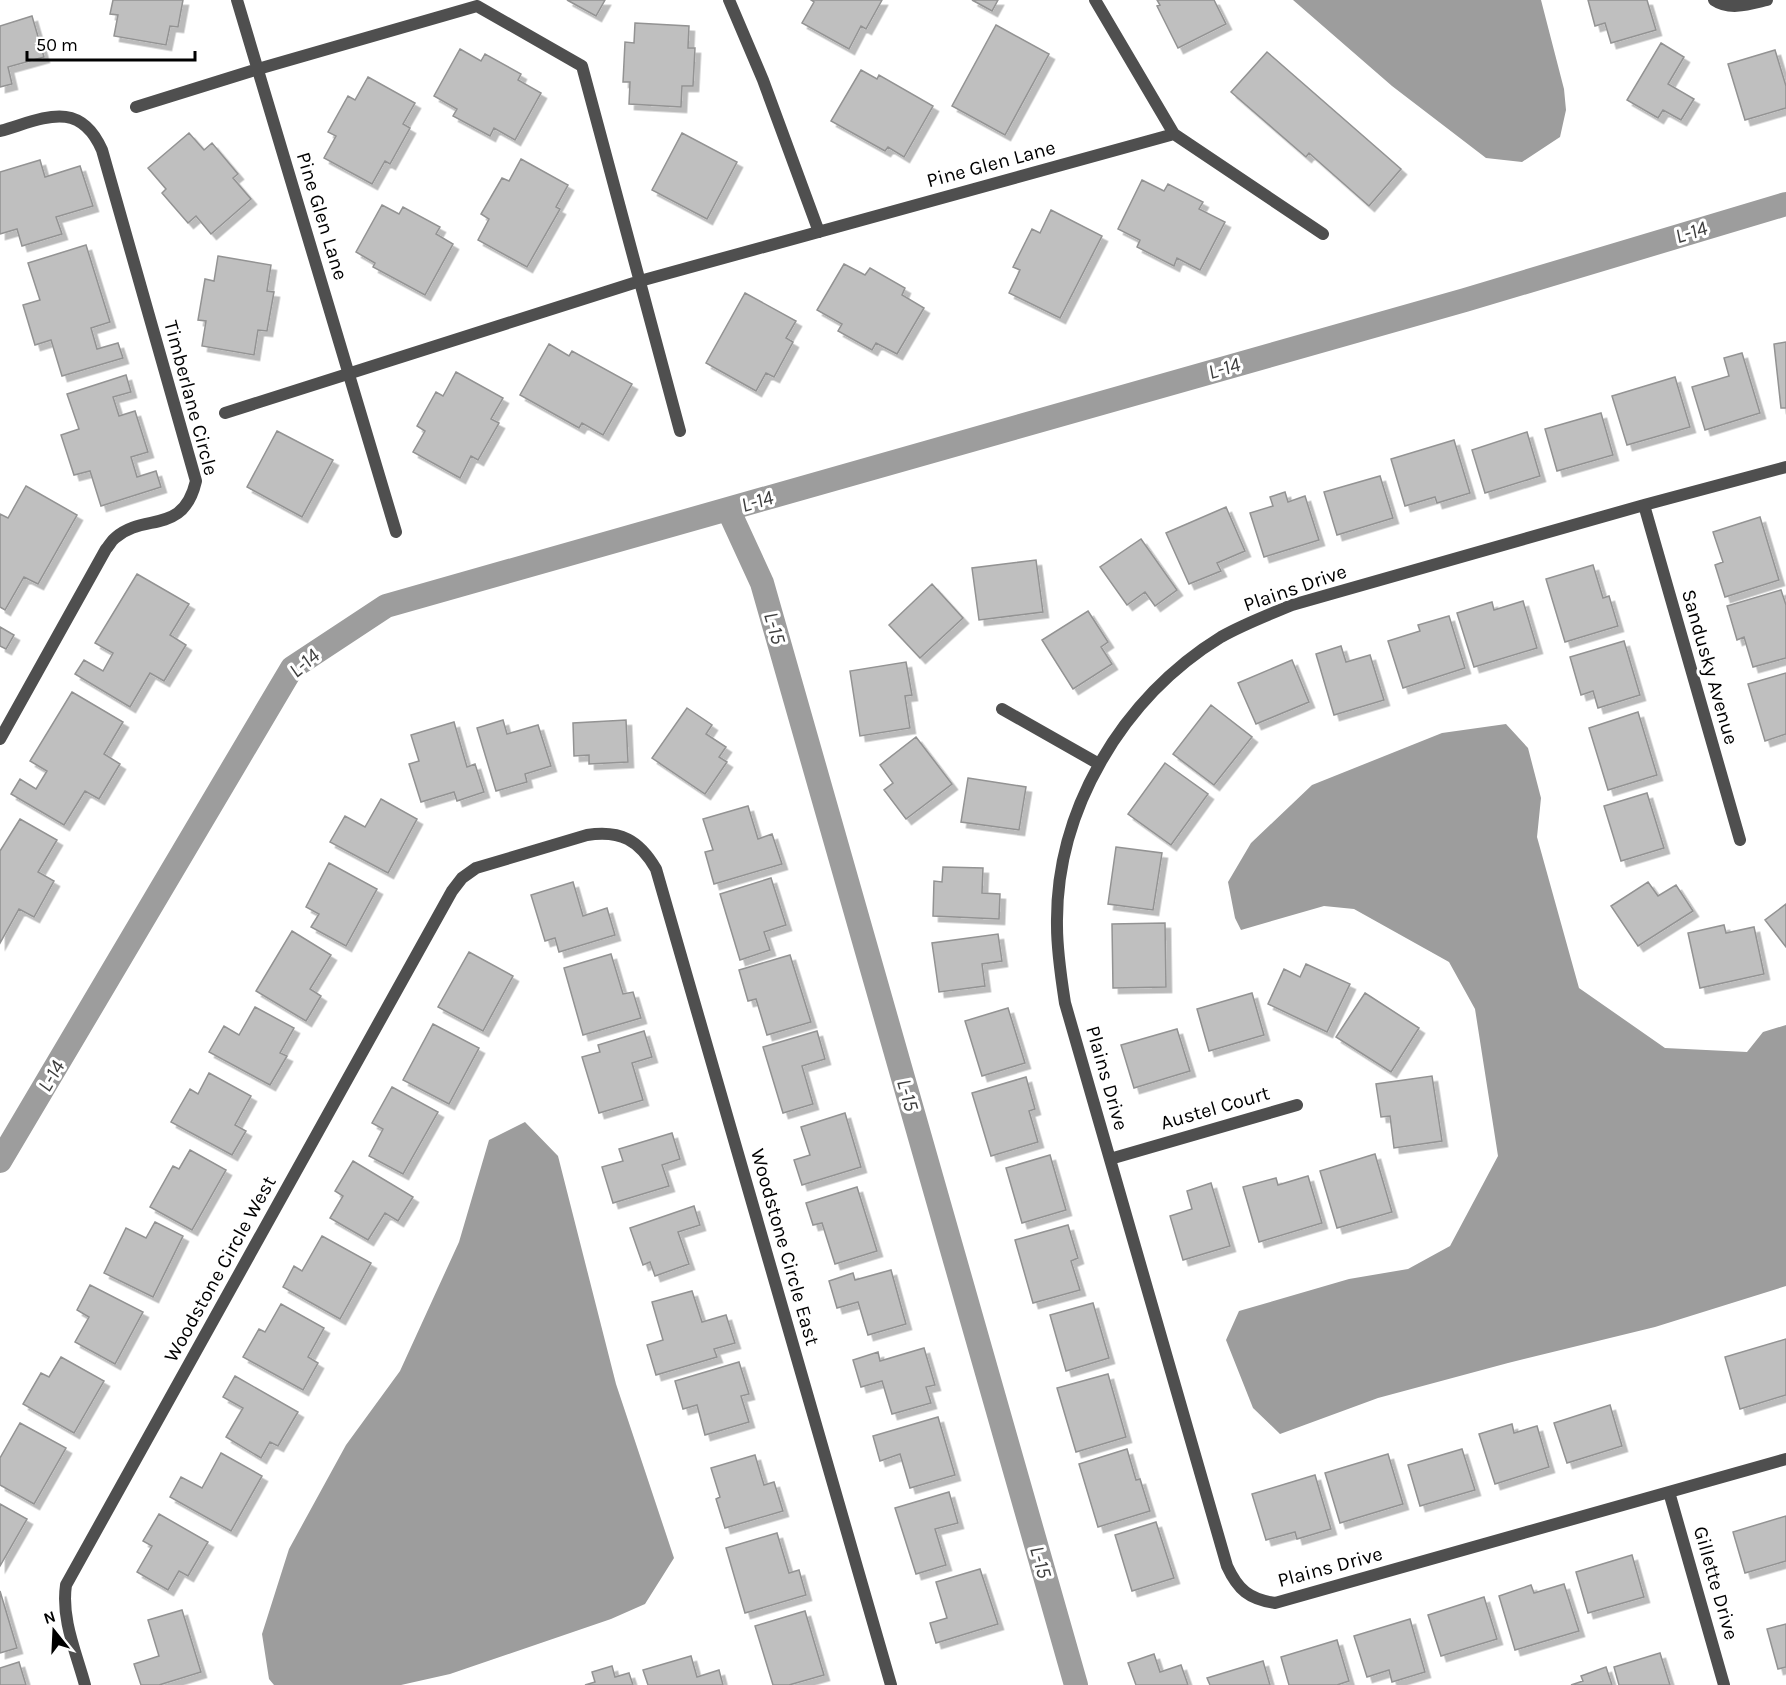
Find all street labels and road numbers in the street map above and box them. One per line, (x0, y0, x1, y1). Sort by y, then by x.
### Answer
street label: Pine Glen Lane (924, 136, 1058, 192)
street label: Pine Glen Lane (292, 149, 352, 283)
street label: Timberlane Circle (159, 318, 223, 478)
street label: Plains Drive (1240, 560, 1350, 616)
street label: Sandusky Avenue (1677, 587, 1743, 747)
street label: Plains Drive (1081, 1023, 1133, 1133)
street label: Austel Court (1158, 1081, 1273, 1135)
street label: Woodstone Circle East (746, 1146, 824, 1349)
street label: Woodstone Circle West (159, 1172, 281, 1366)
street label: Gillette Drive (1689, 1524, 1743, 1642)
street label: Plains Drive (1275, 1542, 1385, 1592)

